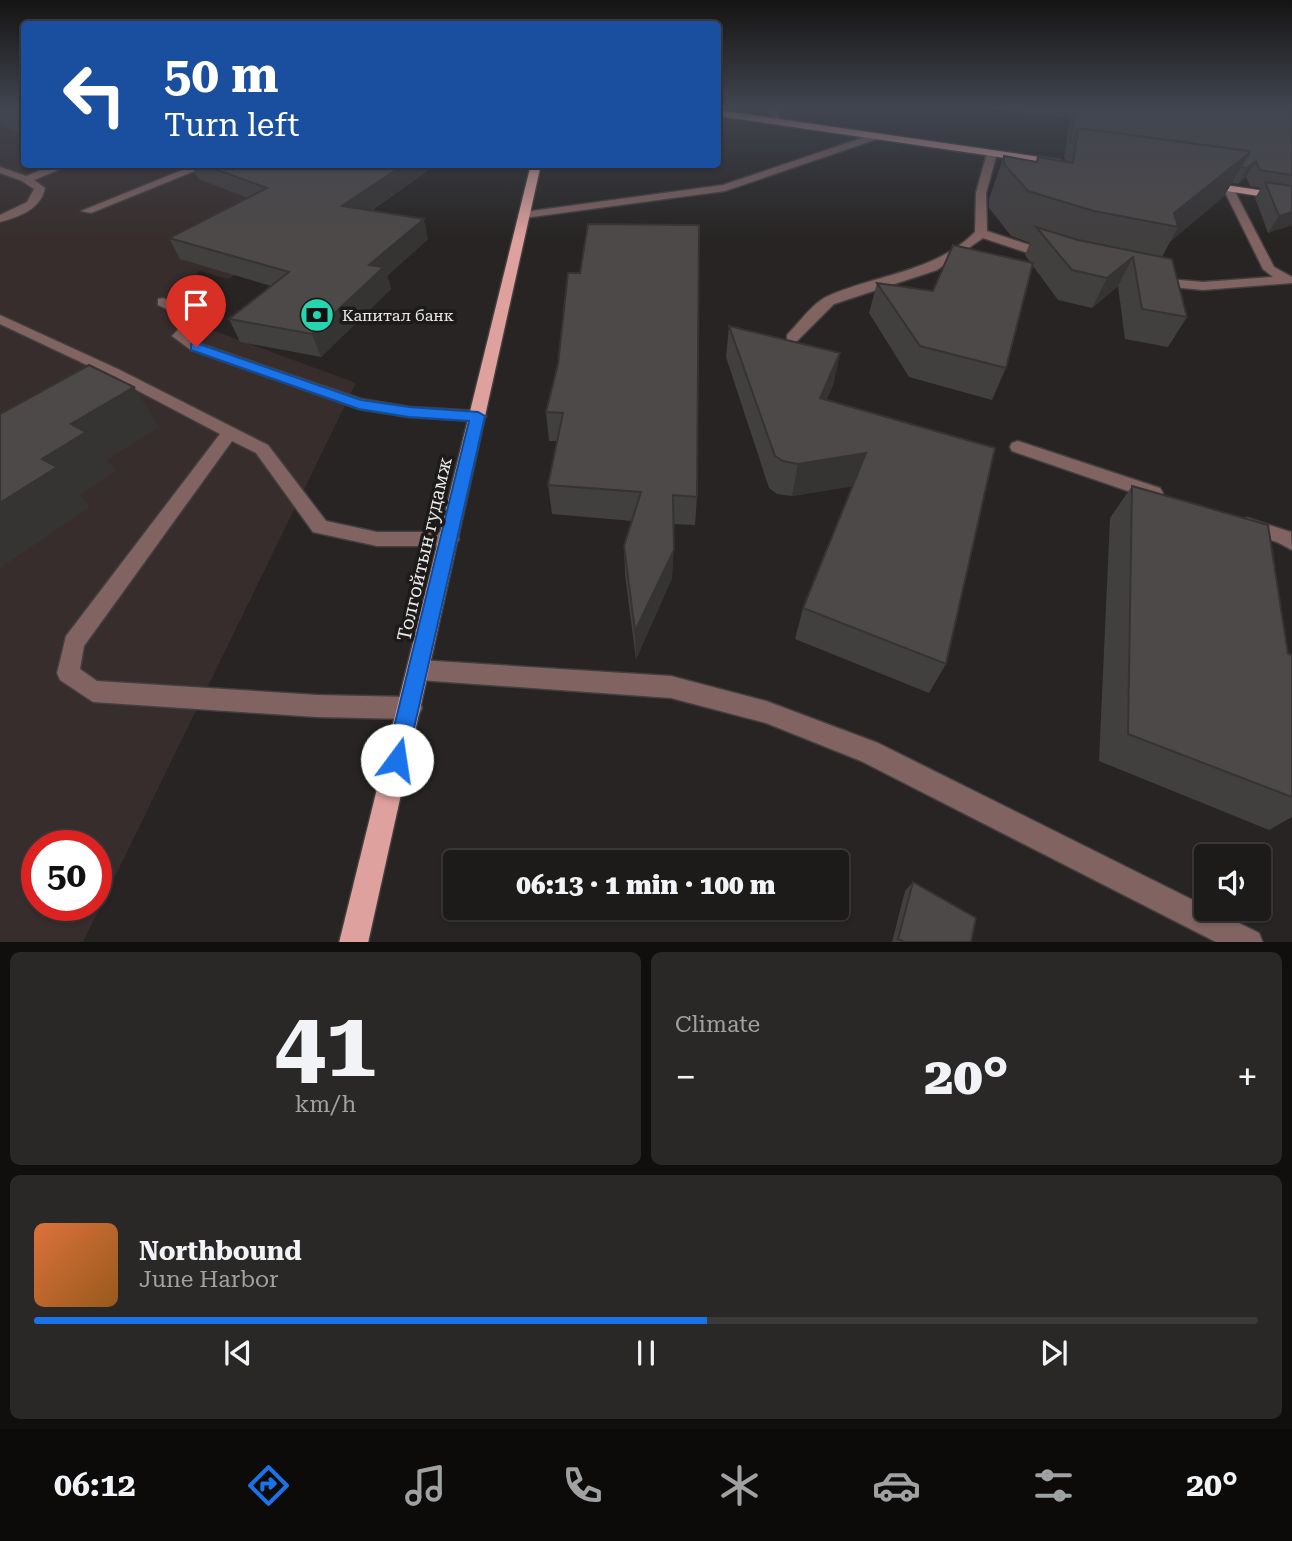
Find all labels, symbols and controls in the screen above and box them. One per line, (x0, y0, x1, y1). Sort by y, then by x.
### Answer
text: 50 m (164, 47, 279, 104)
icon: left (49, 49, 140, 140)
text: Turn left (164, 106, 299, 144)
pin (166, 275, 226, 347)
icon: arrive (177, 286, 215, 324)
bank icon: Капитал банк (298, 296, 336, 334)
place label: Капитал банк (342, 306, 454, 325)
street label: Толгойтын гудамж (392, 455, 457, 643)
position arrow (360, 723, 434, 797)
speed limit sign: 50 (21, 830, 112, 921)
map controls (1194, 844, 1271, 921)
button: sound (1194, 844, 1271, 921)
text: 06:13 · 1 min · 100 m (516, 870, 776, 900)
text: 41 (275, 992, 376, 1098)
text: Climate (675, 1011, 760, 1038)
text: 20° (924, 1046, 1009, 1107)
text: − (675, 1055, 696, 1099)
text: + (1237, 1055, 1258, 1099)
text: km/h (295, 1091, 356, 1118)
text: Northbound (139, 1236, 302, 1266)
text: June Harbor (139, 1266, 279, 1293)
icon: previous (219, 1334, 257, 1372)
icon: pause (627, 1334, 665, 1372)
icon: next (1035, 1334, 1073, 1372)
icon: directions (244, 1461, 293, 1510)
icon: music (401, 1461, 450, 1510)
icon: phone (558, 1461, 607, 1510)
icon: climate (715, 1461, 764, 1510)
icon: car (872, 1461, 921, 1510)
icon: filters (1029, 1461, 1078, 1510)
text: 06:12 (54, 1466, 136, 1504)
text: 20° (1186, 1466, 1238, 1504)

